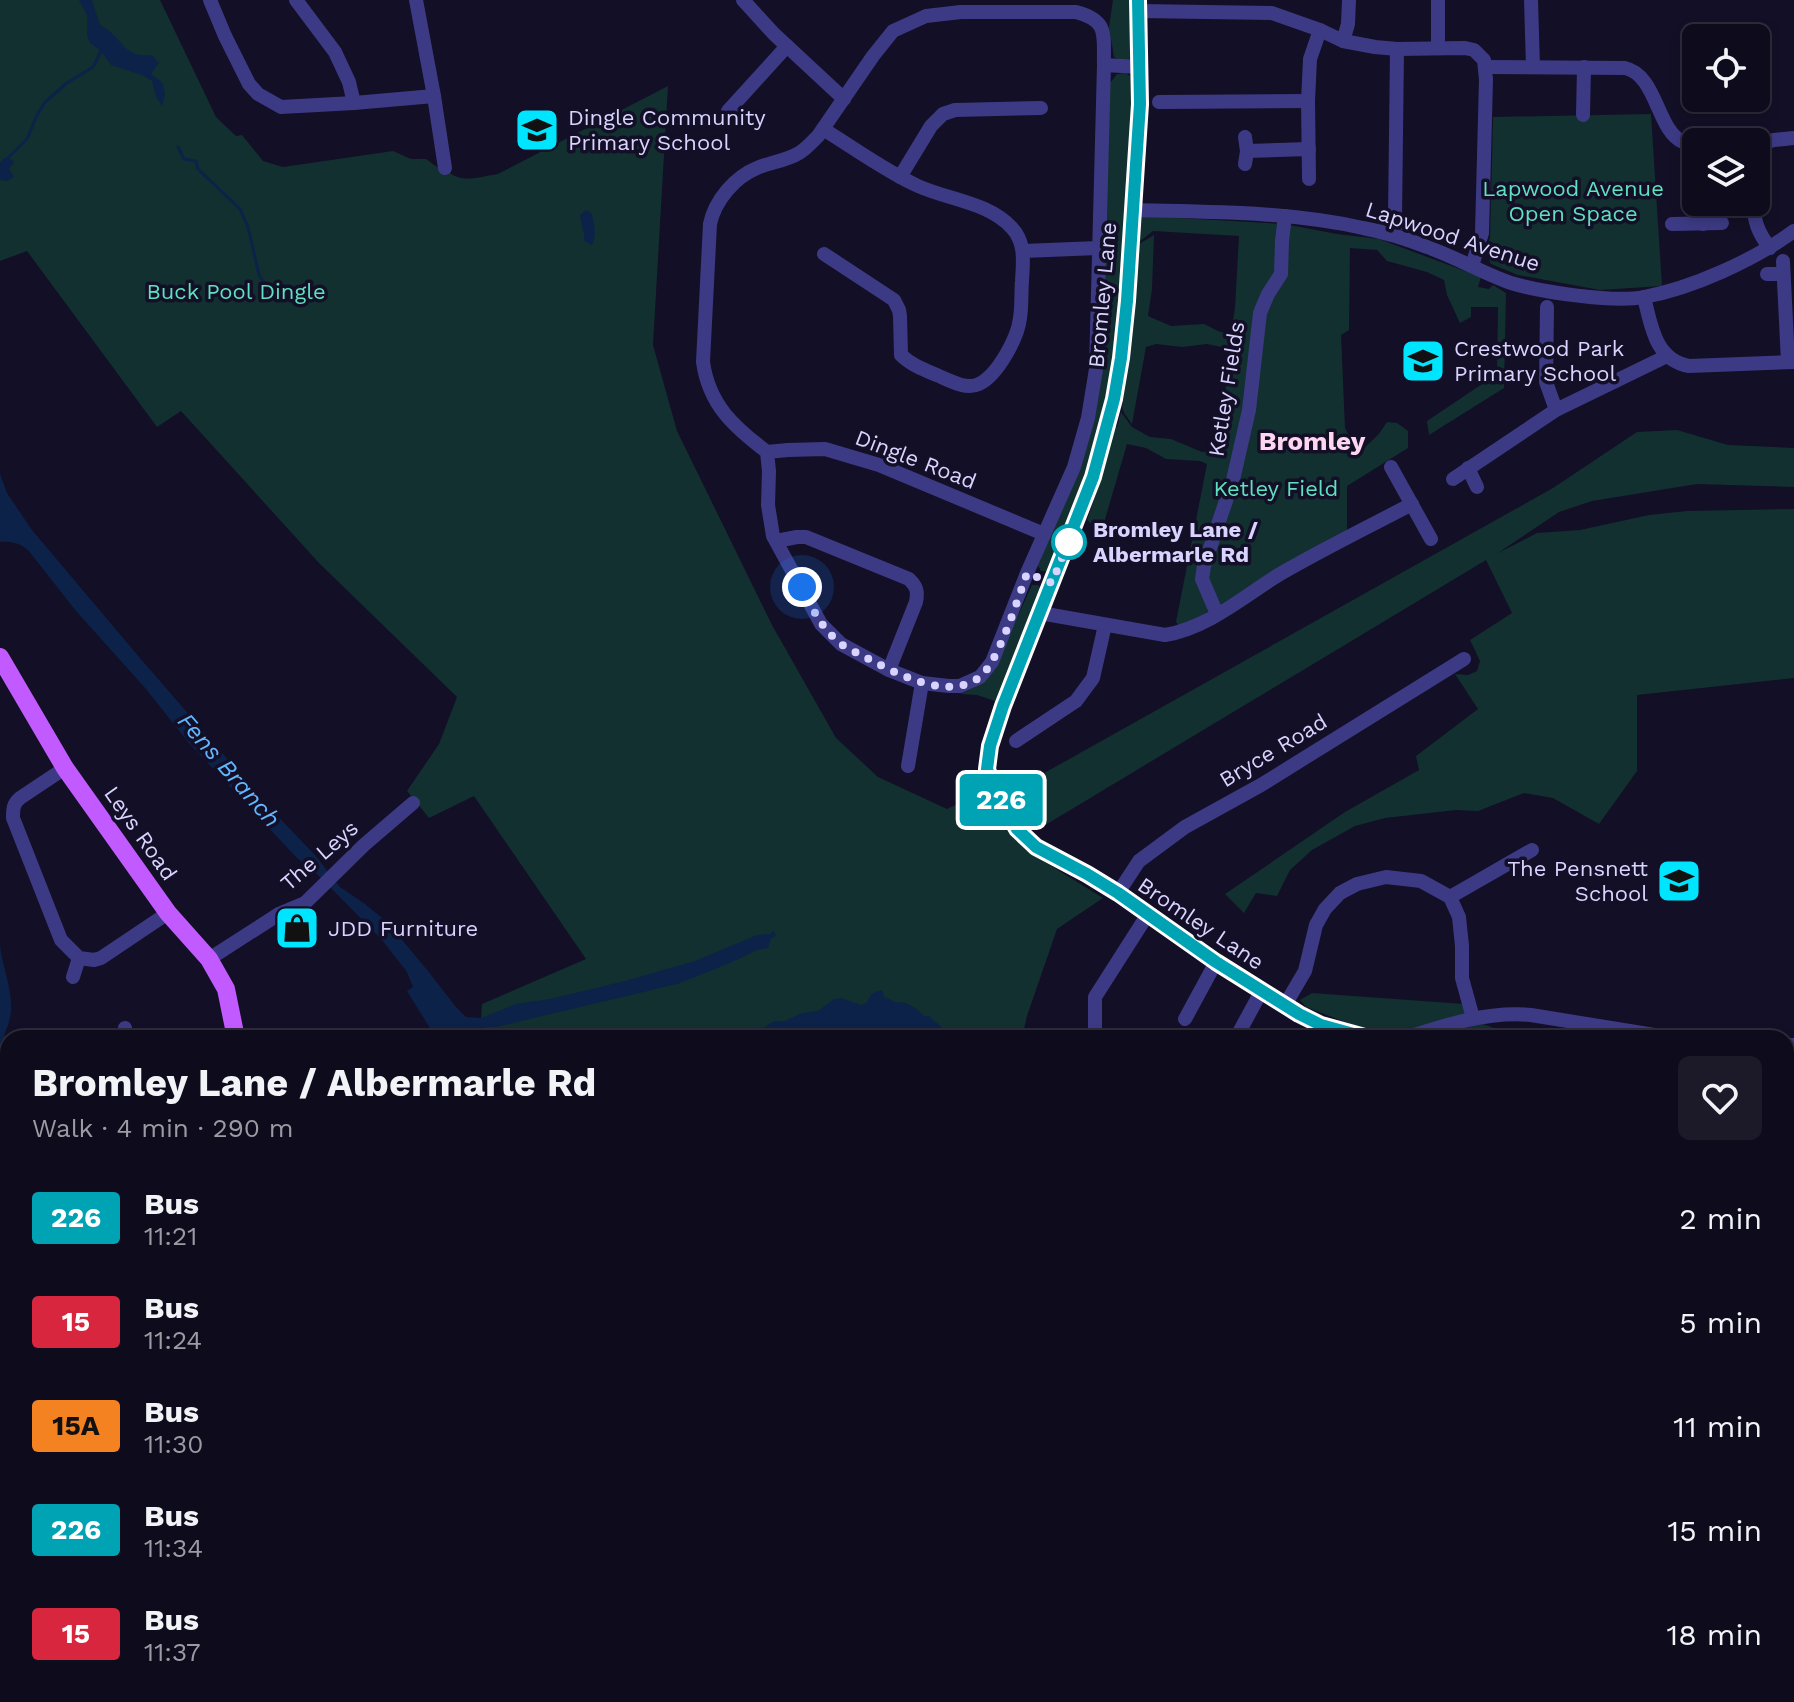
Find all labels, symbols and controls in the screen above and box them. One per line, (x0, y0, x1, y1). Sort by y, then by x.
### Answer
map controls (1682, 24, 1770, 216)
button: locate (1682, 24, 1770, 112)
place label: Dingle Community Primary School (568, 105, 766, 155)
school or university icon: Dingle Community Primary School (513, 106, 561, 154)
button: layers (1682, 128, 1770, 216)
park label: Lapwood Avenue Open Space (1482, 176, 1664, 226)
street label: Lapwood Avenue (1363, 197, 1543, 276)
street label: Bromley Lane (1084, 221, 1121, 369)
park label: Buck Pool Dingle (146, 279, 326, 304)
street label: Ketley Fields (1203, 320, 1250, 458)
place label: Crestwood Park Primary School (1454, 336, 1624, 386)
school or university icon: Crestwood Park Primary School (1399, 337, 1447, 385)
street label: Dingle Road (852, 425, 980, 494)
district label: Bromley (1259, 426, 1366, 456)
park label: Ketley Field (1214, 476, 1338, 501)
place label: Bromley Lane / Albermarle Rd (1093, 517, 1258, 567)
marker: Bromley Lane / Albermarle Rd (1052, 525, 1086, 559)
your location (782, 567, 822, 607)
water label: Fens Branch (172, 707, 286, 833)
street label: Bryce Road (1215, 709, 1332, 792)
line badge: 226 (955, 774, 1047, 826)
street label: Leys Road (99, 782, 182, 885)
text: 226 (976, 783, 1026, 816)
street label: The Leys (276, 815, 363, 896)
place label: The Pensnett School (1507, 856, 1648, 906)
school or university icon: The Pensnett School (1655, 857, 1703, 905)
street label: Bromley Lane (1133, 872, 1268, 975)
shop icon: JDD Furniture (273, 904, 321, 952)
place label: JDD Furniture (328, 916, 478, 941)
button: heart (1678, 1056, 1762, 1140)
text: Bromley Lane / Albermarle Rd (32, 1061, 596, 1105)
text: Walk · 4 min · 290 m (32, 1113, 294, 1143)
text: Bus (144, 1186, 199, 1221)
text: 226 (51, 1201, 101, 1234)
text: 2 min (1679, 1201, 1762, 1236)
text: 11:21 (144, 1221, 197, 1251)
text: Bus (144, 1290, 199, 1325)
text: 15 (62, 1305, 90, 1338)
text: 5 min (1679, 1305, 1762, 1340)
text: 11:24 (144, 1325, 202, 1355)
text: Bus (144, 1394, 199, 1429)
text: 15A (52, 1409, 100, 1442)
text: 11 min (1673, 1409, 1762, 1444)
text: 11:30 (144, 1429, 203, 1459)
text: Bus (144, 1498, 199, 1533)
text: 226 (51, 1513, 101, 1546)
text: 15 min (1667, 1513, 1762, 1548)
text: 11:34 (144, 1533, 203, 1563)
text: Bus (144, 1602, 199, 1637)
text: 15 (62, 1617, 90, 1650)
text: 18 min (1666, 1617, 1762, 1652)
text: 11:37 (144, 1637, 201, 1667)

